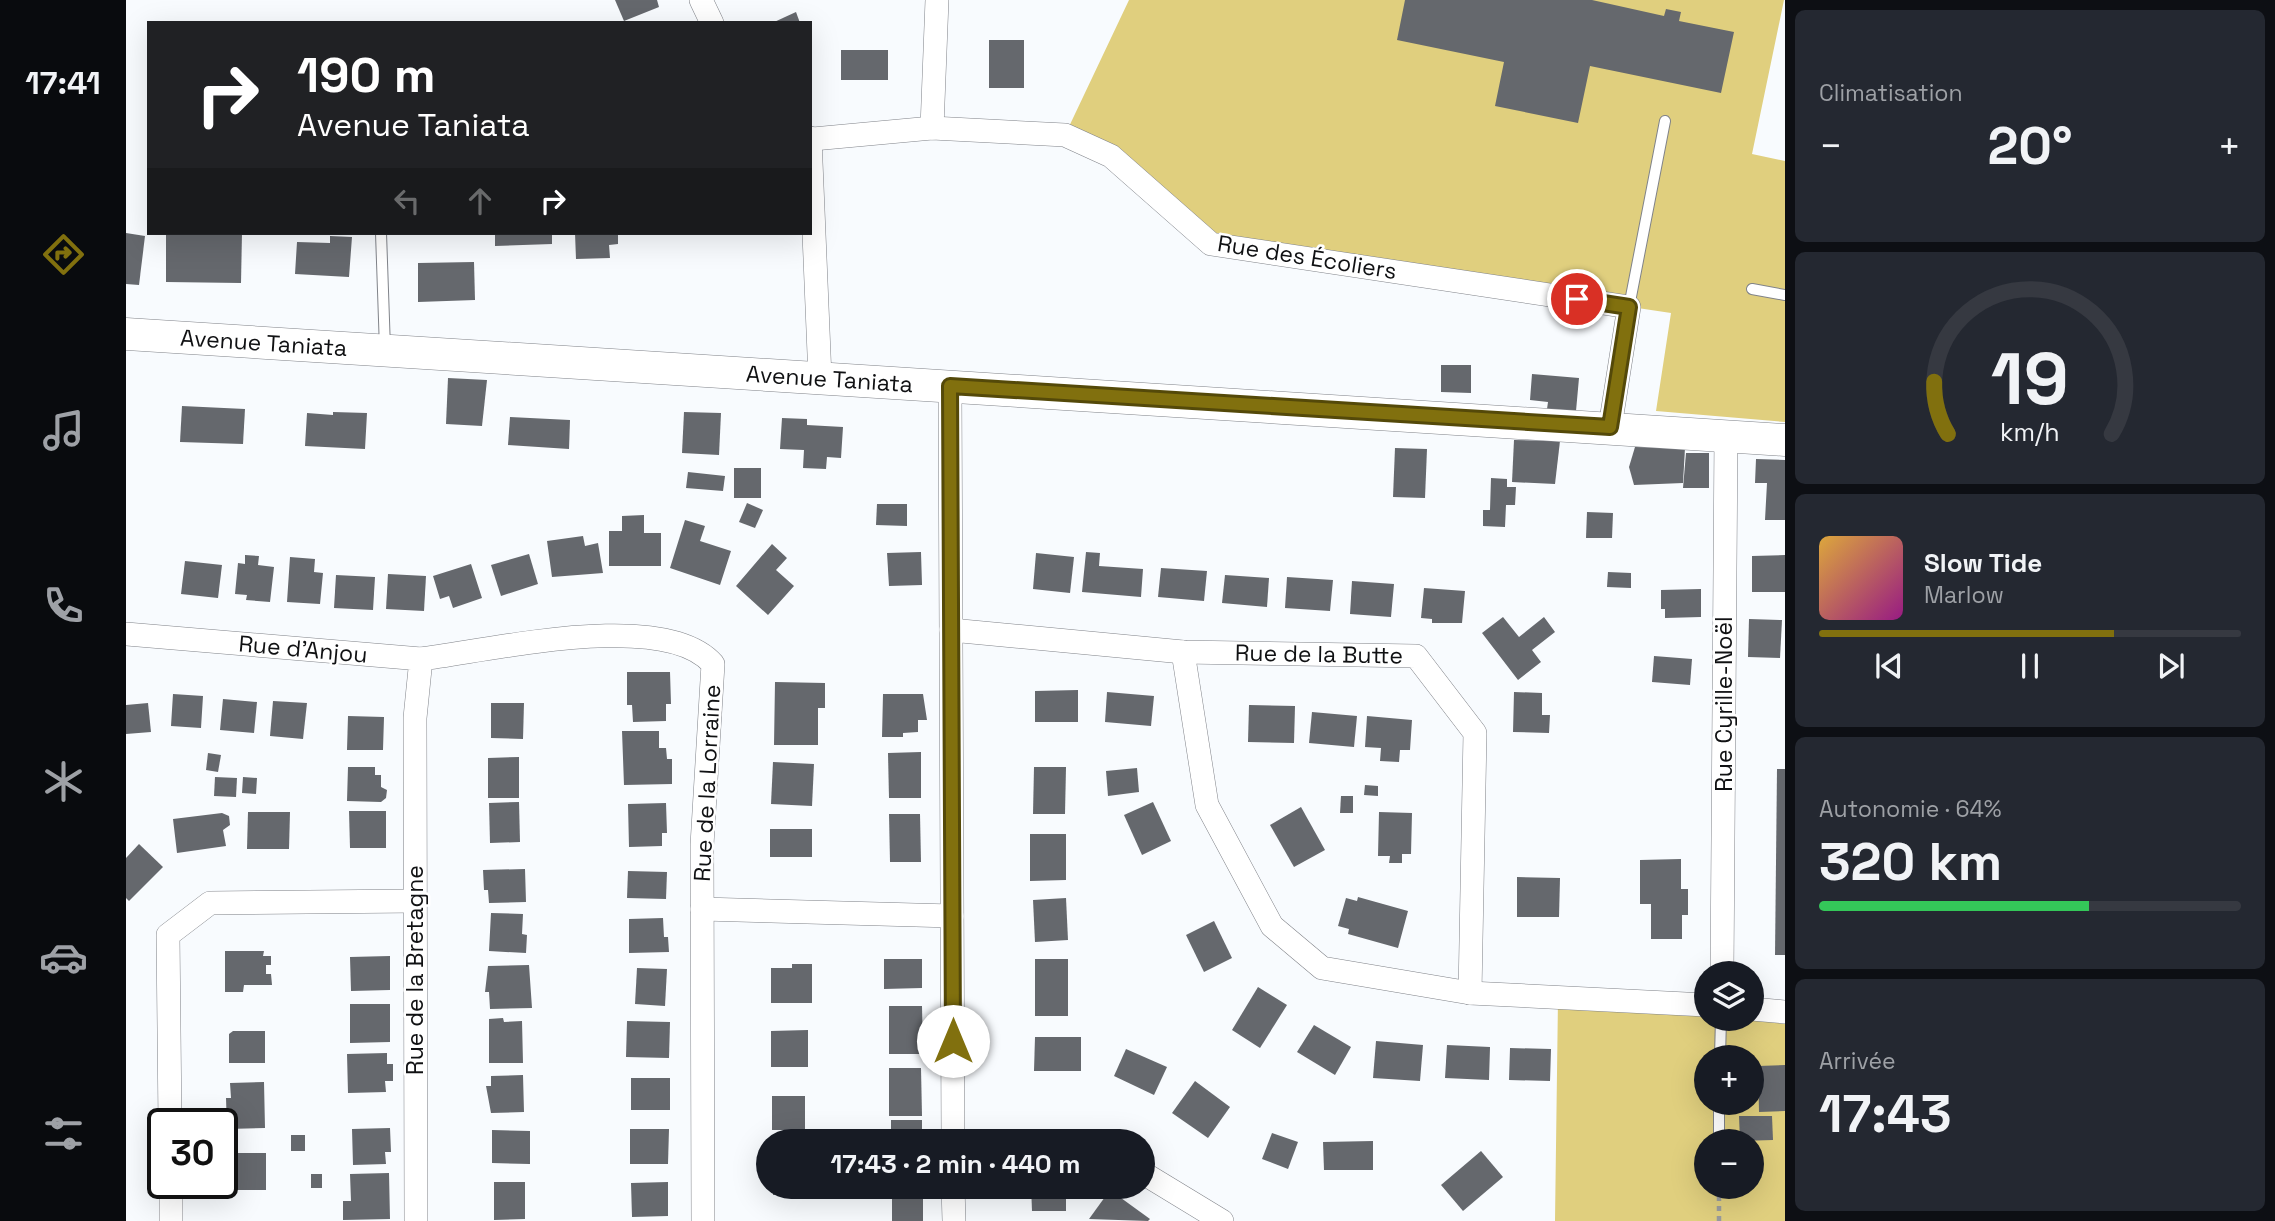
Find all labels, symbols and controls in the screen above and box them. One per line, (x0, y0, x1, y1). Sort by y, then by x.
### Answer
text: 190 m (297, 44, 435, 106)
icon: right (182, 49, 273, 140)
text: 17:41 (25, 63, 101, 103)
text: Climatisation (1819, 78, 1963, 108)
text: Avenue Taniata (297, 105, 530, 145)
text: 20° (1987, 113, 2073, 179)
text: − (1819, 122, 1843, 170)
text: + (2217, 122, 2241, 170)
icon: left (388, 182, 426, 220)
icon: ahead (461, 182, 499, 220)
icon: right (534, 182, 572, 220)
street label: Rue des Écoliers (1215, 228, 1399, 286)
icon: directions (39, 230, 88, 279)
pin (1547, 269, 1607, 329)
icon: arrive (1558, 280, 1596, 318)
street label: Avenue Taniata (179, 322, 348, 363)
text: 19 (1991, 333, 2069, 426)
street label: Avenue Taniata (745, 359, 914, 399)
icon: music (39, 406, 88, 455)
text: km/h (2000, 416, 2060, 448)
text: Slow Tide (1924, 546, 2042, 580)
text: Marlow (1924, 580, 2004, 610)
icon: phone (39, 581, 88, 630)
street label: Rue Cyrille-Noël (1709, 616, 1739, 792)
street label: Rue d'Anjou (237, 628, 369, 670)
street label: Rue de la Butte (1235, 638, 1403, 670)
icon: previous (1870, 647, 1908, 685)
icon: pause (2011, 647, 2049, 685)
icon: next (2152, 647, 2190, 685)
street label: Rue de la Lorraine (687, 684, 727, 882)
icon: climate (39, 757, 88, 806)
text: Autonomie · 64% (1819, 794, 2002, 824)
text: 320 km (1819, 829, 2002, 895)
street label: Rue de la Bretagne (400, 865, 430, 1075)
icon: car (39, 933, 88, 982)
map controls (1694, 961, 1764, 1199)
button: layers (1694, 961, 1764, 1031)
position arrow (916, 1004, 990, 1078)
button: + (1694, 1045, 1764, 1115)
text: Arrivée (1819, 1046, 1896, 1076)
text: 17:43 (1819, 1081, 1952, 1147)
speed limit sign: 30 (147, 1108, 238, 1199)
icon: filters (39, 1109, 88, 1158)
button: − (1694, 1129, 1764, 1199)
text: 17:43 · 2 min · 440 m (831, 1147, 1080, 1181)

